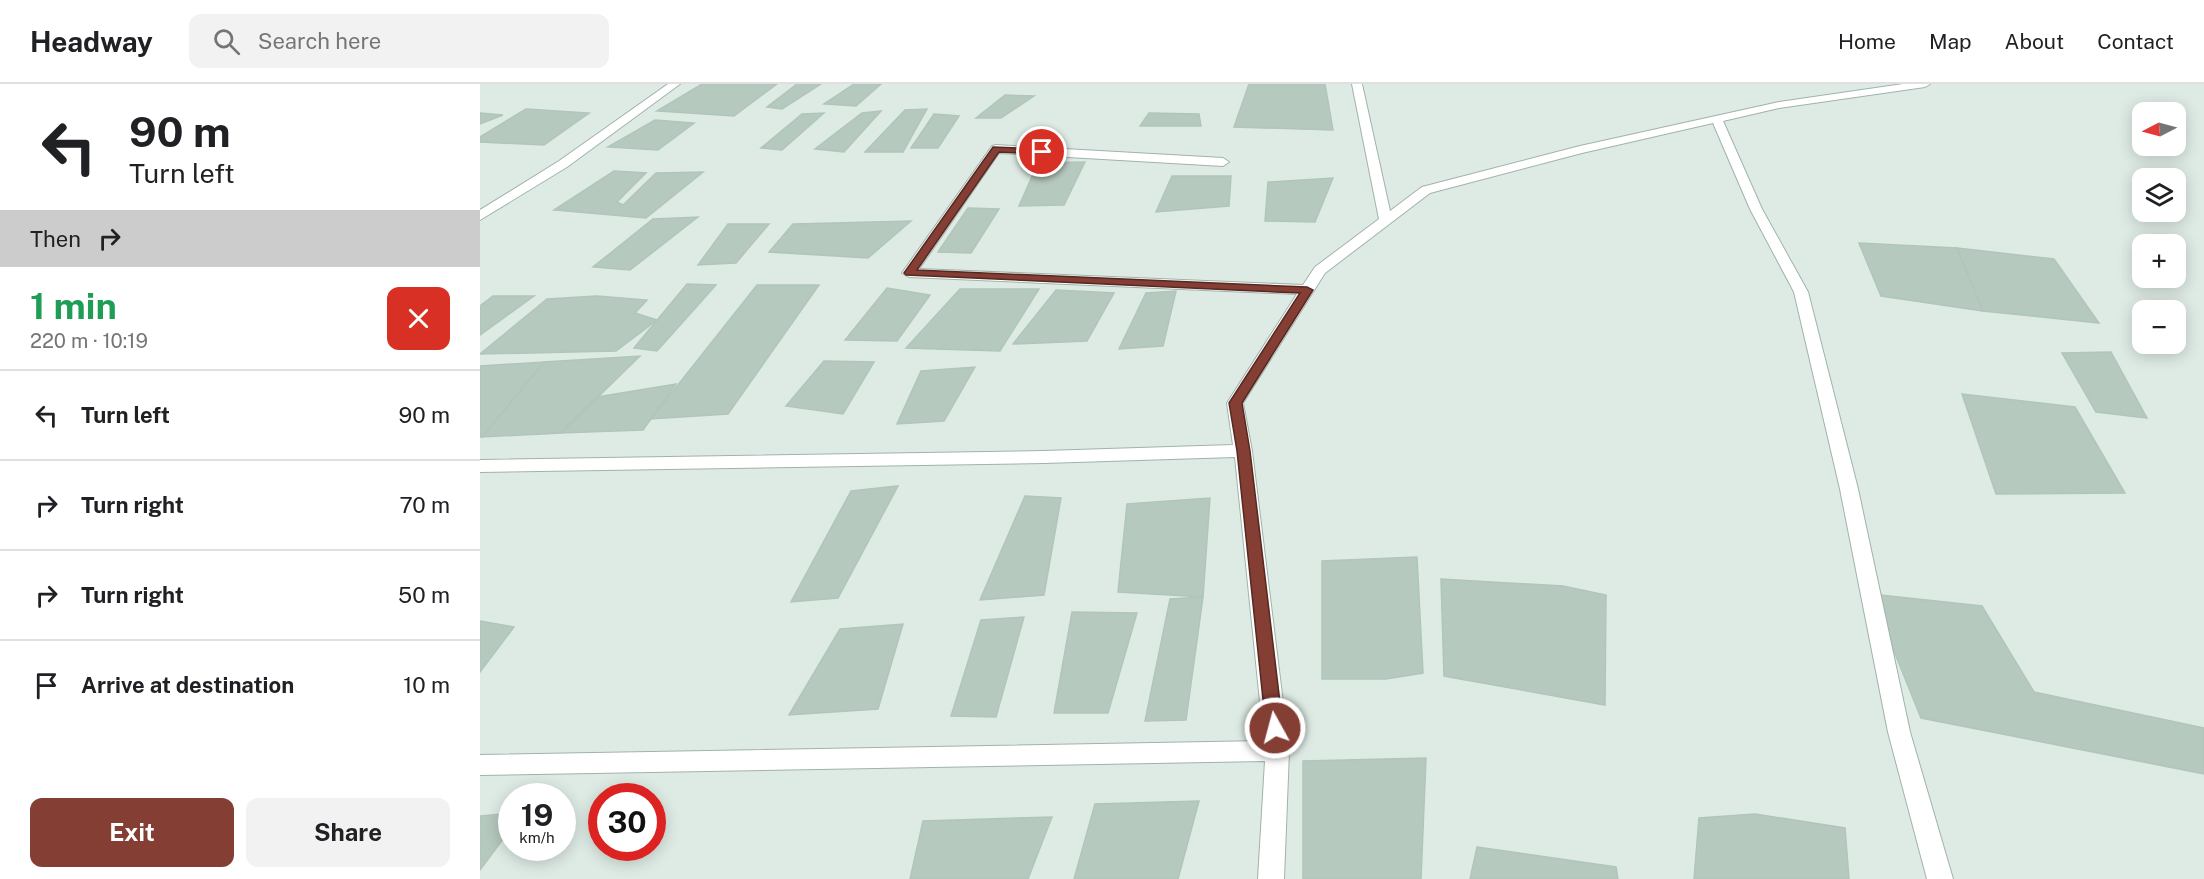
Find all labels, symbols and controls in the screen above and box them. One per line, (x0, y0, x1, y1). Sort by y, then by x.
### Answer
search box (189, 14, 609, 68)
text: Headway (30, 25, 153, 58)
icon: search (210, 25, 243, 58)
text: Search here (258, 28, 381, 54)
text: Home (1838, 29, 1896, 54)
text: Map (1929, 29, 1972, 54)
text: About (2005, 29, 2064, 54)
text: Contact (2097, 29, 2174, 54)
north arrow (2132, 102, 2186, 156)
map controls (2132, 102, 2186, 354)
text: 90 m (129, 107, 231, 156)
icon: left (30, 108, 108, 186)
pin (1016, 126, 1067, 177)
icon: arrive (1025, 135, 1058, 168)
text: Turn left (129, 157, 235, 189)
button: layers (2132, 168, 2186, 222)
icon: right (93, 222, 126, 255)
text: Then (30, 226, 81, 252)
button: + (2132, 234, 2186, 288)
text: 1 min (30, 285, 117, 327)
button: close (387, 287, 450, 350)
button: − (2132, 300, 2186, 354)
text: 220 m · 10:19 (30, 329, 148, 353)
icon: left (30, 399, 63, 432)
text: Turn left (81, 402, 170, 428)
text: 90 m (399, 402, 450, 428)
icon: right (30, 489, 63, 522)
text: Turn right (81, 492, 184, 518)
text: 70 m (399, 492, 450, 518)
icon: right (30, 579, 63, 612)
text: Turn right (81, 582, 184, 608)
text: 50 m (398, 582, 450, 608)
icon: arrive (30, 669, 63, 702)
text: Arrive at destination (81, 672, 294, 698)
text: 10 m (403, 672, 450, 698)
position arrow (1243, 696, 1307, 760)
speed limit sign: 30 (588, 783, 666, 861)
text: 19 (521, 797, 553, 833)
button: Exit (30, 798, 234, 867)
button: Share (246, 798, 450, 867)
text: km/h (519, 829, 555, 846)

